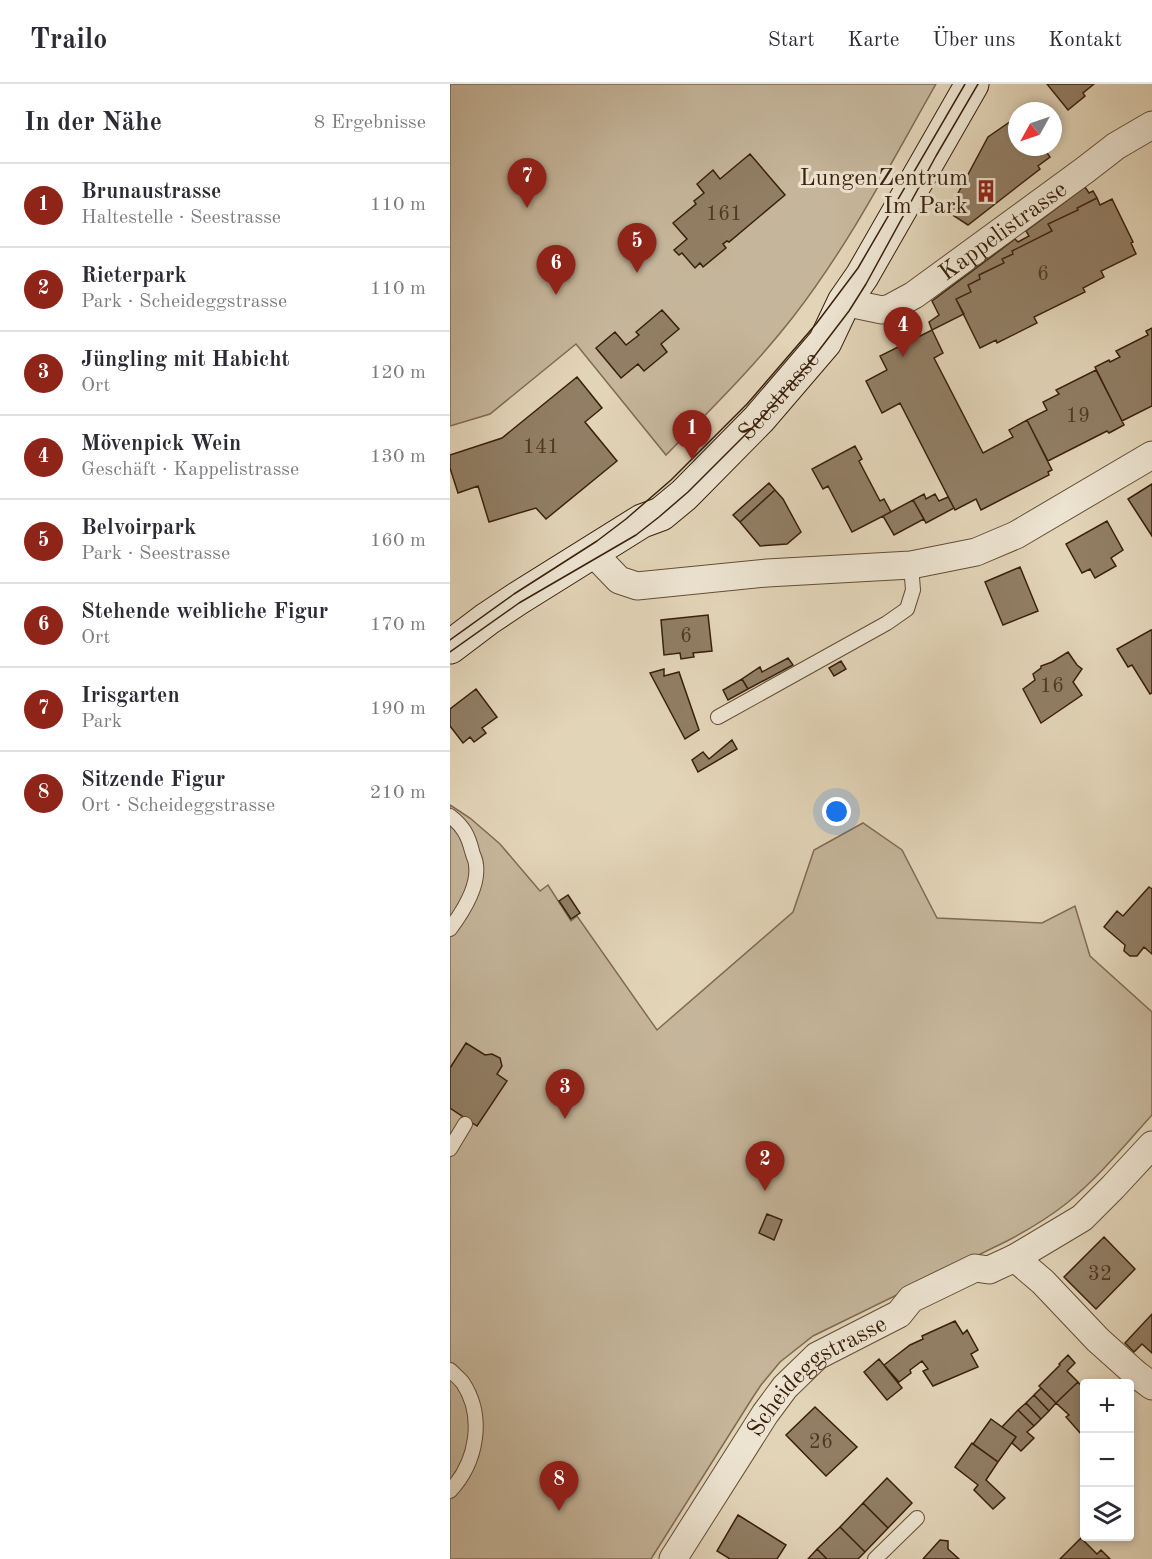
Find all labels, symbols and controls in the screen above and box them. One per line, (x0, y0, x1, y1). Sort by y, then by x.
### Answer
text: Trailo (30, 27, 107, 55)
text: Start (768, 30, 815, 51)
text: Karte (848, 30, 899, 51)
text: Über uns (932, 30, 1015, 51)
text: Kontakt (1048, 30, 1122, 51)
north arrow (1008, 102, 1062, 156)
text: In der Nähe (24, 110, 162, 136)
text: 8 Ergebnisse (314, 113, 426, 133)
pin: 7 (508, 158, 547, 208)
place label: LungenZentrum Im Park (799, 167, 968, 219)
street label: Kappelistrasse (936, 178, 1072, 286)
building icon: LungenZentrum Im Park (973, 178, 999, 204)
text: Brunaustrasse (81, 181, 221, 203)
text: 1 (38, 195, 49, 215)
text: 110 m (370, 195, 426, 215)
house number: 161 (706, 204, 742, 225)
text: Haltestelle · Seestrasse (81, 208, 281, 228)
pin: 5 (618, 224, 657, 273)
pin: 6 (536, 246, 576, 295)
house number: 6 (1037, 264, 1049, 285)
text: Rieterpark (81, 265, 187, 287)
text: 2 (38, 279, 49, 299)
text: 110 m (370, 279, 426, 299)
text: Park · Scheideggstrasse (81, 292, 287, 312)
pin: 4 (884, 308, 922, 357)
street label: Seestrasse (735, 348, 825, 446)
text: Jüngling mit Habicht (81, 349, 290, 371)
text: 3 (38, 363, 49, 383)
text: 120 m (370, 363, 426, 383)
text: Ort (81, 376, 110, 396)
house number: 19 (1066, 406, 1090, 427)
pin: 1 (672, 410, 712, 460)
text: Mövenpick Wein (81, 433, 241, 455)
house number: 141 (523, 437, 559, 458)
text: 4 (38, 447, 49, 467)
text: 130 m (370, 447, 426, 467)
text: Geschäft · Kappelistrasse (81, 460, 299, 480)
text: Belvoirpark (81, 517, 196, 539)
text: 5 (38, 531, 49, 551)
text: 160 m (370, 531, 426, 551)
text: Park · Seestrasse (81, 544, 230, 564)
text: Stehende weibliche Figur (81, 601, 328, 623)
text: 6 (38, 615, 49, 635)
text: 170 m (370, 615, 426, 635)
house number: 6 (680, 626, 692, 647)
text: Ort (81, 628, 110, 648)
house number: 16 (1040, 676, 1064, 697)
text: Irisgarten (81, 685, 180, 707)
text: 7 (38, 699, 49, 719)
text: 190 m (370, 699, 426, 719)
text: Park (81, 712, 122, 732)
text: Sitzende Figur (81, 769, 225, 791)
text: 8 (38, 783, 49, 803)
text: 210 m (370, 783, 426, 803)
text: Ort · Scheideggstrasse (81, 796, 275, 816)
your location (822, 797, 851, 826)
pin: 3 (546, 1070, 584, 1119)
pin: 2 (746, 1142, 784, 1191)
house number: 32 (1088, 1264, 1112, 1285)
street label: Scheideggstrasse (744, 1312, 891, 1441)
map controls (1080, 1379, 1134, 1541)
button: + (1080, 1379, 1134, 1433)
house number: 26 (809, 1432, 833, 1453)
button: − (1080, 1433, 1134, 1487)
pin: 8 (540, 1462, 578, 1511)
button: layers (1080, 1487, 1134, 1541)

